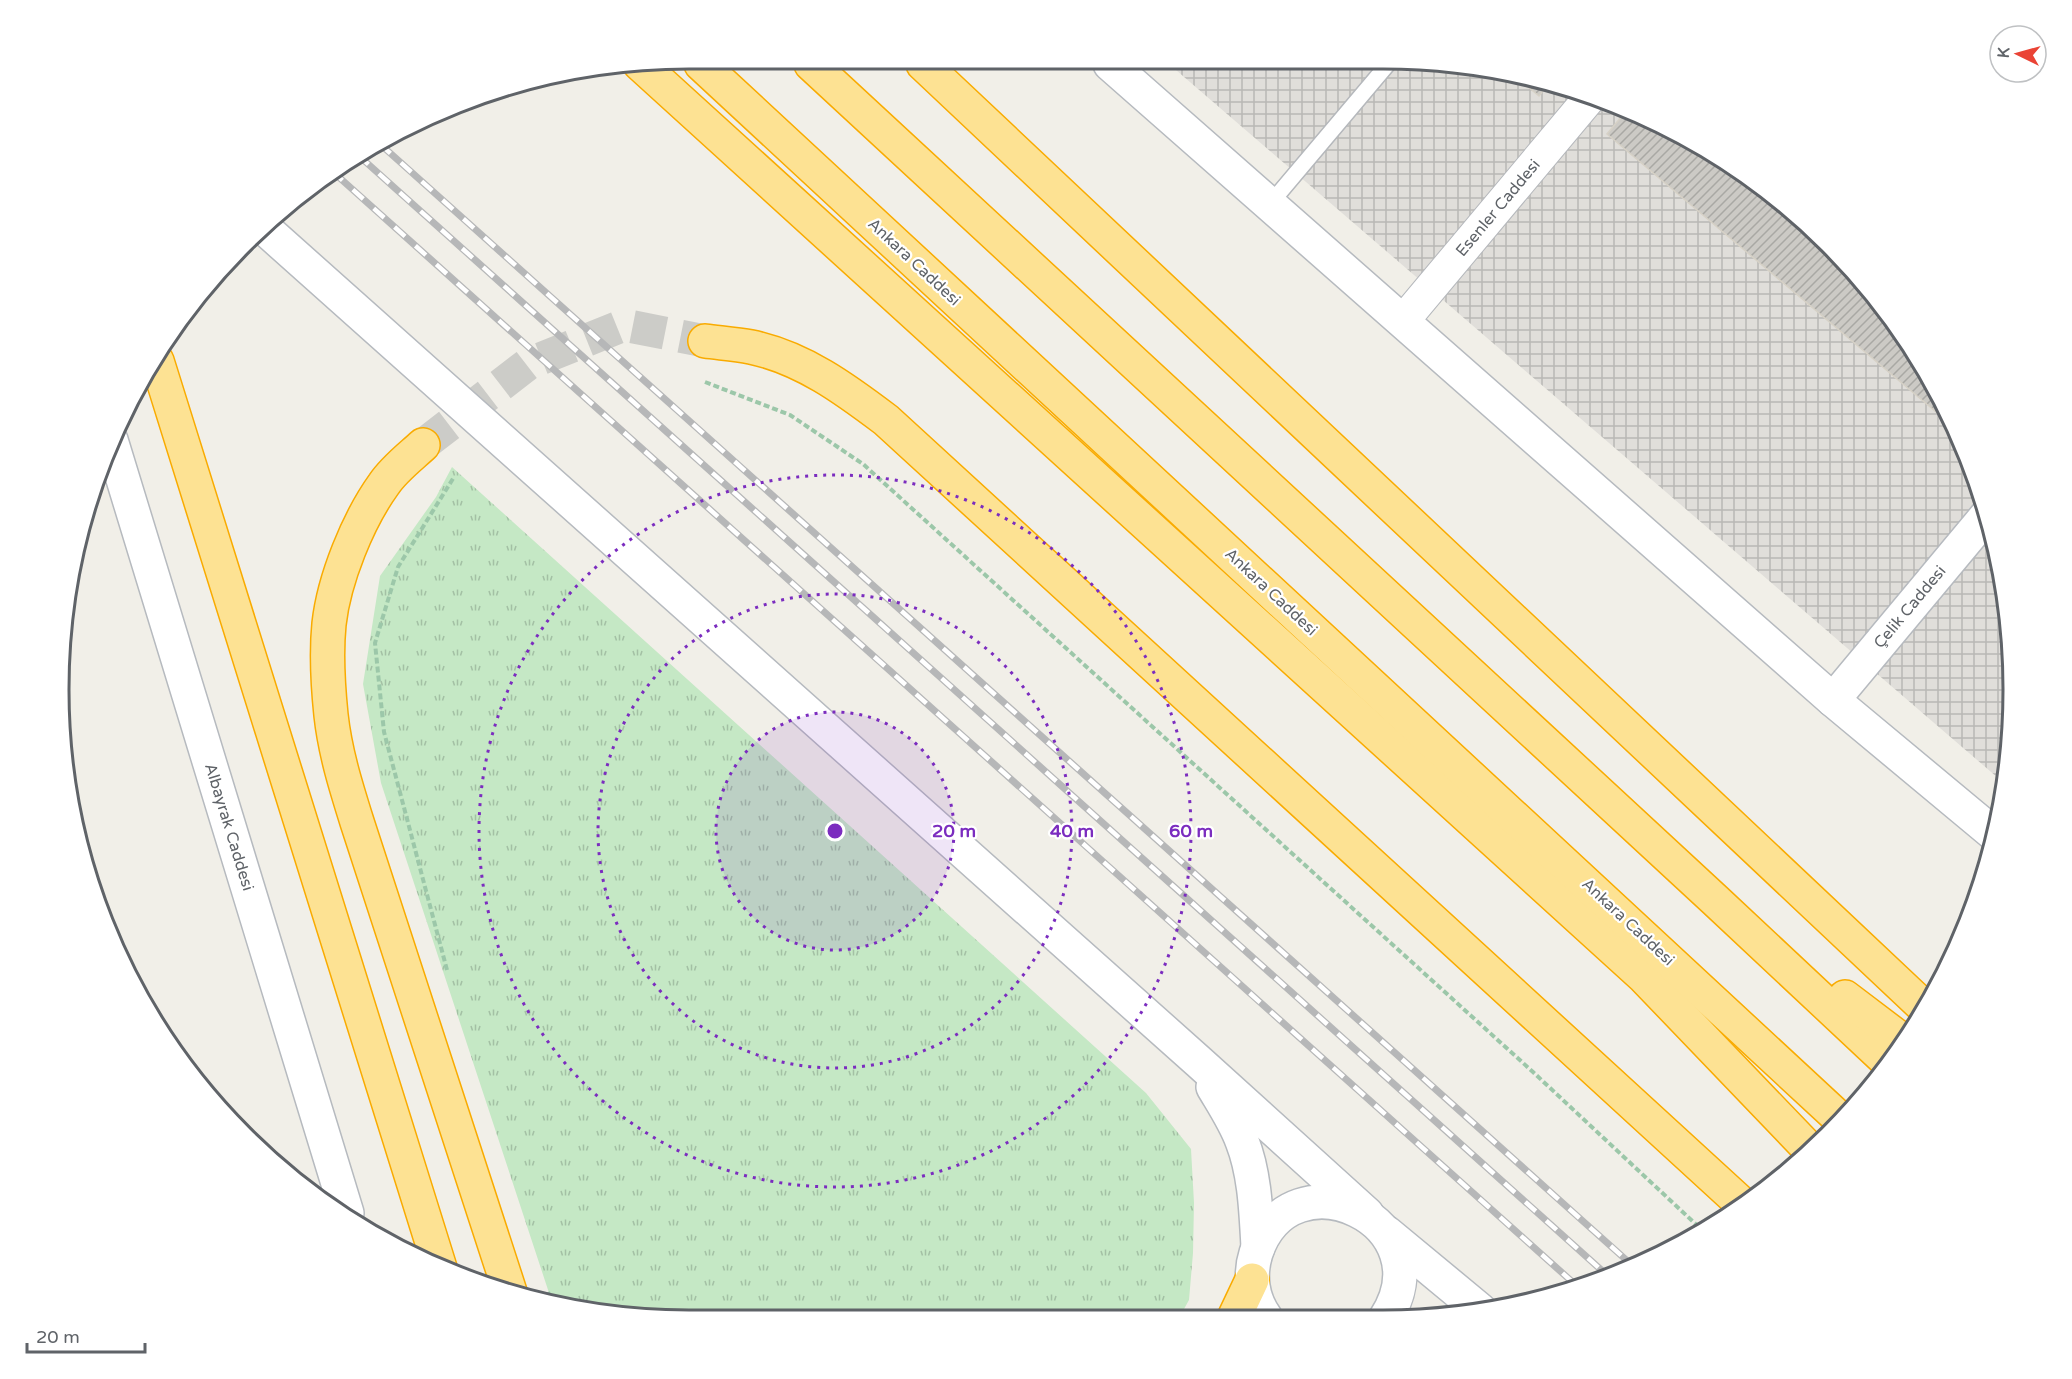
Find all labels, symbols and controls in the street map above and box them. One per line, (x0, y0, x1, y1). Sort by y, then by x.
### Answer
north arrow (1988, 24, 2048, 84)
text: K (1994, 46, 2015, 59)
street label: Esenler Caddesi (1451, 155, 1545, 261)
street label: Ankara Caddesi (863, 214, 965, 310)
street label: Ankara Caddesi (1220, 544, 1322, 640)
street label: Çelik Caddesi (1870, 562, 1950, 652)
street label: Albayrak Caddesi (200, 761, 258, 893)
text: 20 m (932, 820, 976, 842)
text: 40 m (1050, 820, 1094, 842)
text: 60 m (1169, 820, 1213, 842)
centre of rings (825, 821, 845, 841)
street label: Ankara Caddesi (1577, 874, 1679, 970)
scale bar (27, 1316, 146, 1354)
text: 20 m (36, 1326, 80, 1348)

